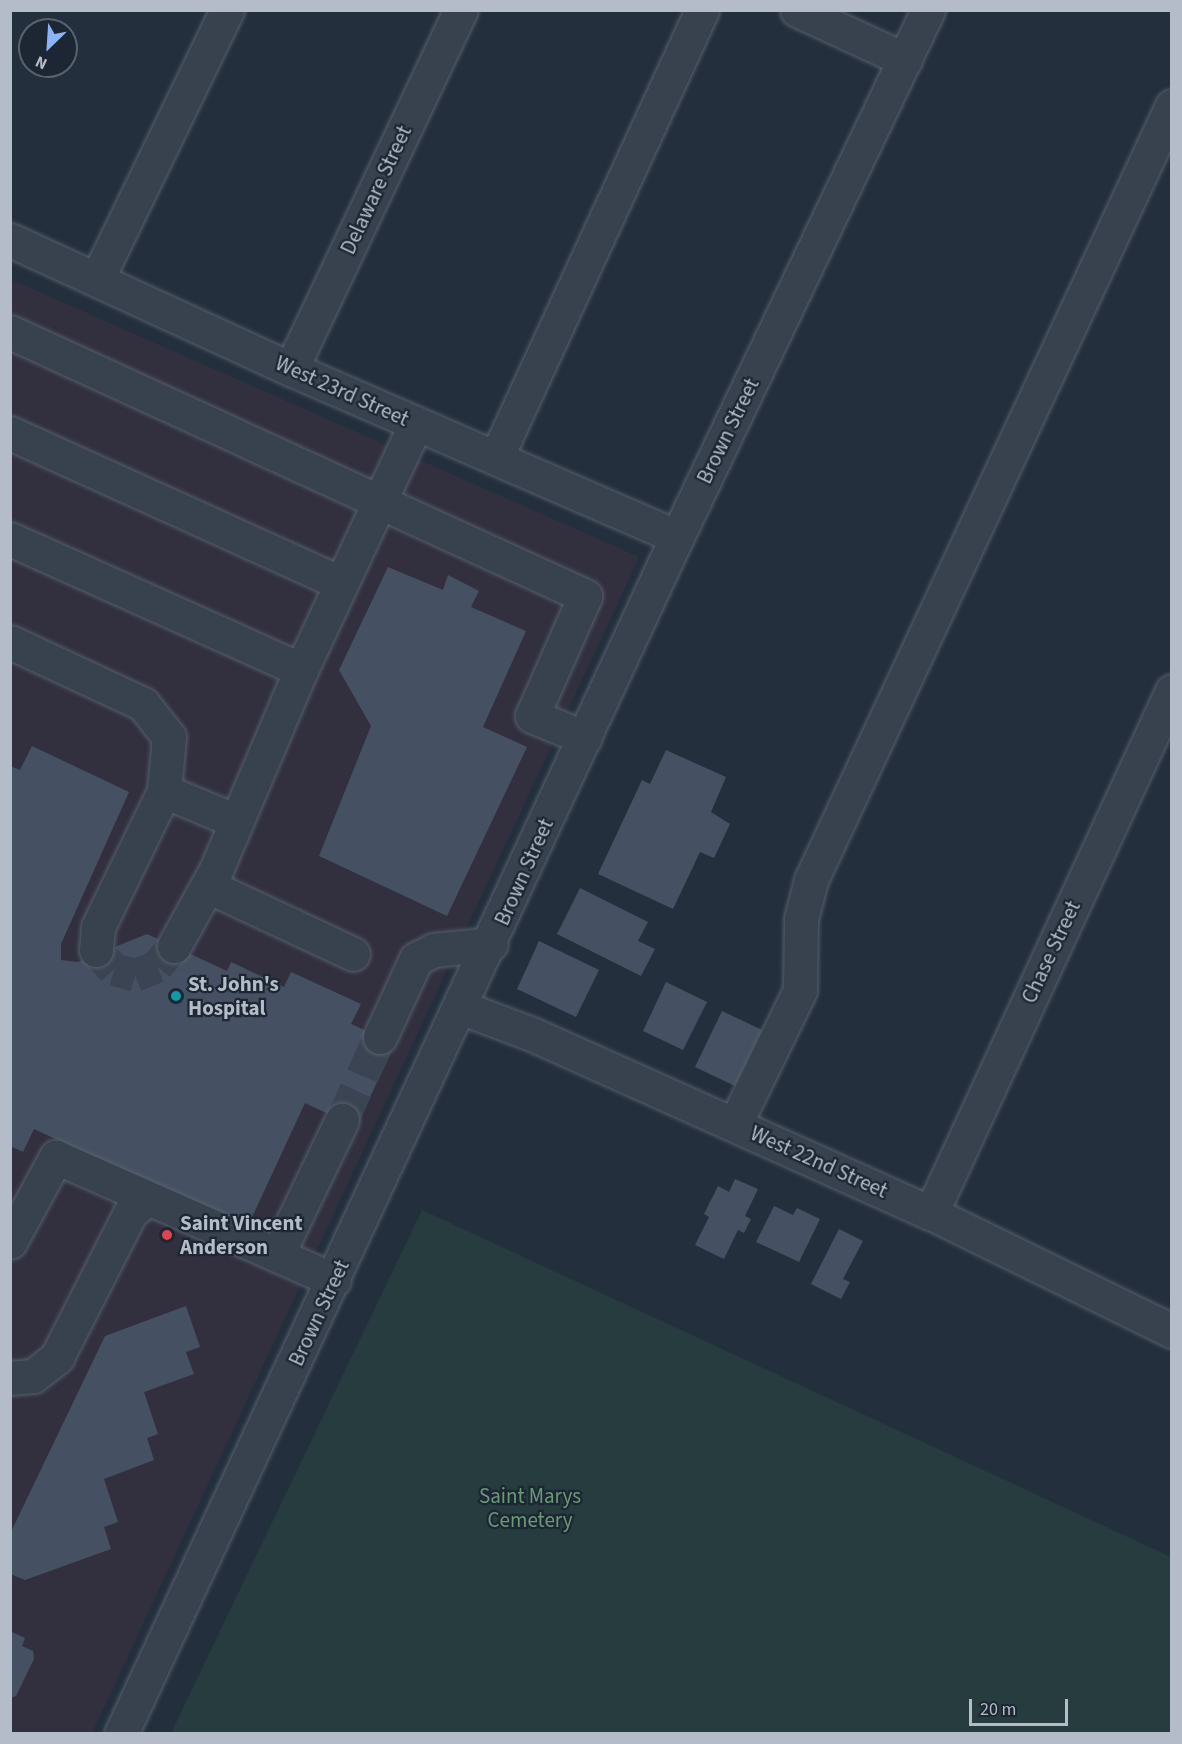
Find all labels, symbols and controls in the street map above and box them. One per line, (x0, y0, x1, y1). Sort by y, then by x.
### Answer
north arrow (18, 18, 78, 78)
text: N (32, 50, 51, 75)
street label: Delaware Street (335, 122, 417, 258)
street label: West 23rd Street (272, 350, 412, 432)
street label: Brown Street (692, 374, 764, 488)
street label: Brown Street (489, 815, 559, 929)
street label: Chase Street (1016, 897, 1086, 1007)
place label: St. John's Hospital (188, 971, 279, 1021)
marker: St. John's Hospital (169, 989, 183, 1003)
street label: West 22nd Street (747, 1121, 891, 1203)
place label: Saint Vincent Anderson (180, 1210, 302, 1260)
marker: Saint Vincent Anderson (158, 1226, 176, 1244)
street label: Brown Street (283, 1256, 355, 1370)
park label: Saint Marys Cemetery (479, 1483, 581, 1533)
scale bar (972, 1687, 1071, 1725)
text: 20 m (980, 1697, 1016, 1722)

